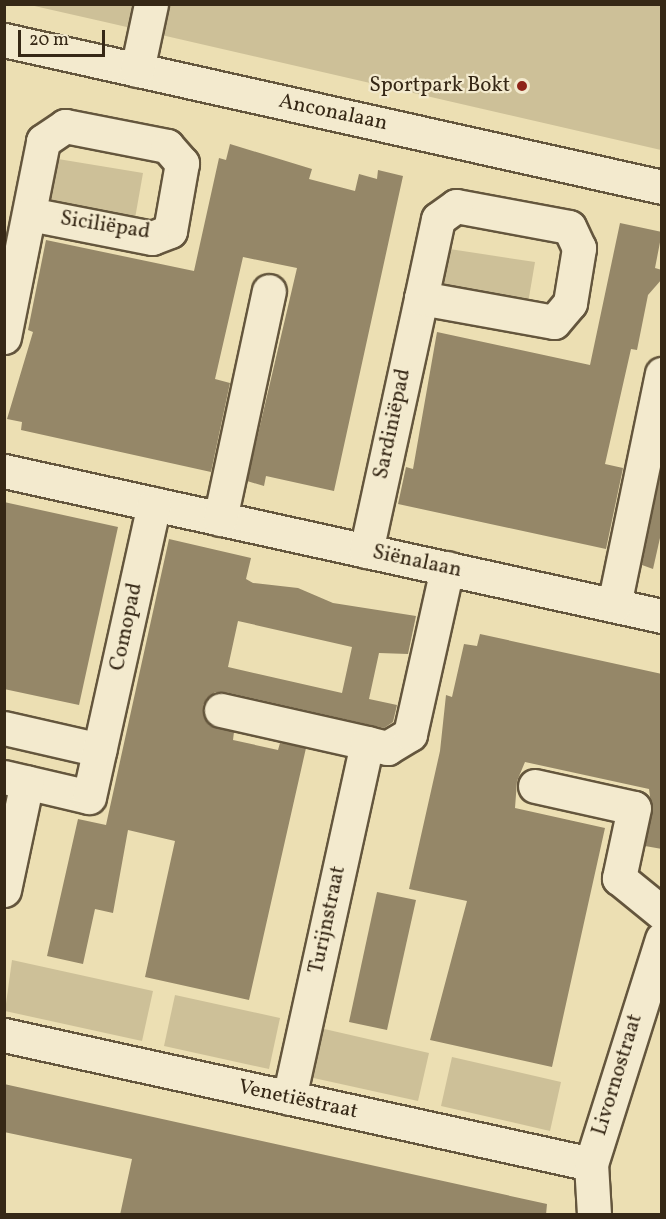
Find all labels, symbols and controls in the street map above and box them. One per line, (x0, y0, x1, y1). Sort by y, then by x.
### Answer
scale bar (21, 18, 108, 56)
text: 20 m (29, 28, 69, 53)
place label: Sportpark Bokt (369, 73, 510, 99)
marker: Sportpark Bokt (515, 79, 529, 93)
street label: Anconalaan (276, 89, 390, 137)
street label: Siciliëpad (58, 206, 152, 246)
street label: Sardiniëpad (369, 367, 417, 481)
street label: Siënalaan (370, 540, 464, 584)
street label: Comopad (105, 581, 149, 673)
street label: Turijnstraat (304, 864, 352, 976)
street label: Livornostraat (588, 1011, 648, 1139)
street label: Venetiëstraat (236, 1075, 360, 1125)

